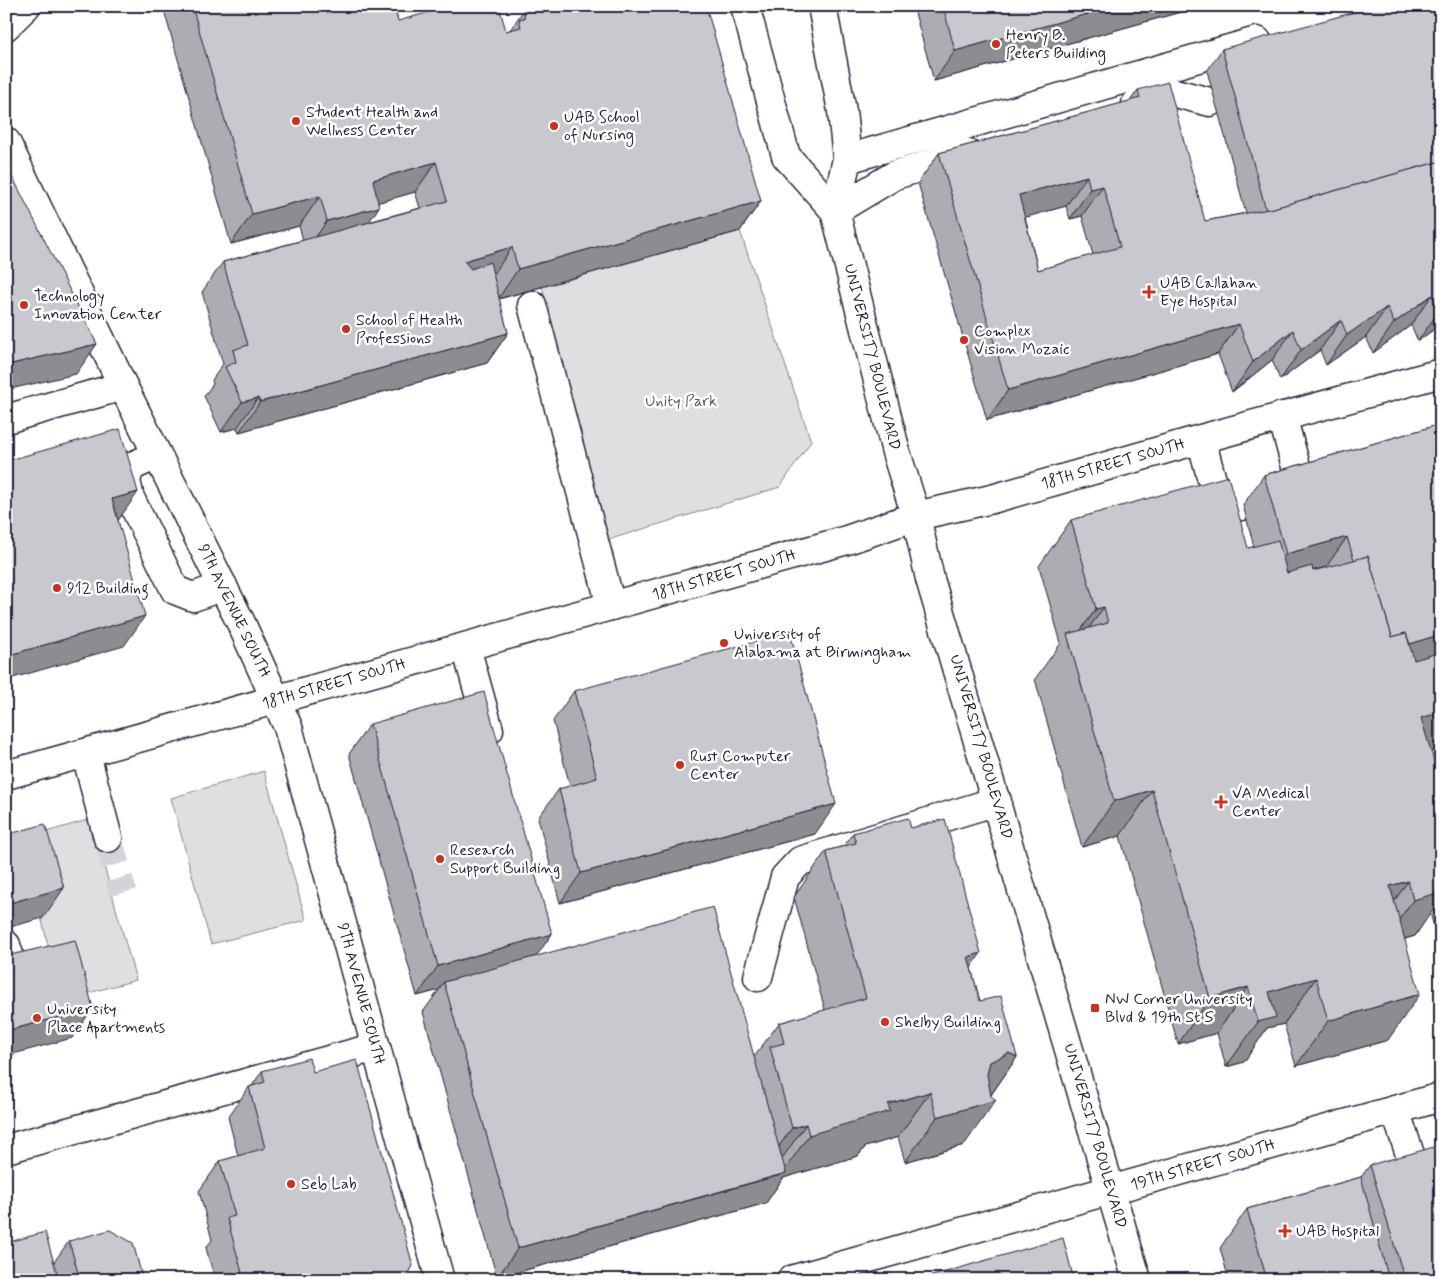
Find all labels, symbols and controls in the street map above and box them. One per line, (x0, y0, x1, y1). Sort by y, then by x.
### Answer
place label: Henry B. Peters Building (1006, 25, 1106, 65)
marker: Henry B. Peters Building (990, 38, 1002, 50)
place label: Student Health and Wellness Center (306, 102, 438, 141)
place label: UAB School of Nursing (564, 107, 640, 147)
marker: Student Health and Wellness Center (290, 115, 302, 127)
marker: UAB School of Nursing (548, 120, 560, 132)
street label: UNIVERSITY BOULEVARD (839, 262, 905, 452)
place label: UAB Callahan Eye Hospital (1160, 273, 1258, 312)
marker: UAB Callahan Eye Hospital (1142, 285, 1156, 299)
place label: Technology Innovation Center (34, 286, 162, 325)
marker: Technology Innovation Center (18, 299, 30, 311)
place label: School of Health Professions (356, 310, 463, 349)
place label: Complex Vision Mozaic (974, 321, 1069, 360)
marker: School of Health Professions (340, 323, 352, 335)
marker: Complex Vision Mozaic (958, 334, 970, 346)
park label: Unity Park (645, 391, 717, 412)
street label: 18TH STREET SOUTH (1039, 433, 1188, 495)
street label: 9TH AVENUE SOUTH (193, 541, 276, 682)
street label: 18TH STREET SOUTH (650, 544, 799, 606)
place label: 912 Building (67, 578, 149, 600)
marker: 912 Building (51, 582, 63, 594)
place label: University of Alabama at Birmingham (734, 624, 912, 664)
marker: University of Alabama at Birmingham (718, 637, 730, 649)
street label: UNIVERSITY BOULEVARD (945, 652, 1017, 842)
street label: 18TH STREET SOUTH (260, 653, 409, 715)
place label: Rust Computer Center (690, 746, 791, 785)
marker: Rust Computer Center (674, 759, 686, 771)
place label: VA Medical Center (1232, 783, 1309, 822)
marker: VA Medical Center (1214, 795, 1228, 809)
place label: Research Support Building (450, 840, 560, 879)
marker: Research Support Building (434, 853, 446, 865)
street label: 9TH AVENUE SOUTH (332, 921, 390, 1068)
place label: NW Corner University Blvd & 19th St S (1105, 989, 1253, 1028)
place label: University Place Apartments (47, 999, 165, 1039)
marker: NW Corner University Blvd & 19th St S (1089, 1002, 1101, 1014)
marker: University Place Apartments (31, 1012, 43, 1024)
place label: Shelby Building (895, 1012, 1001, 1033)
marker: Shelby Building (879, 1016, 891, 1028)
street label: UNIVERSITY BOULEVARD (1059, 1041, 1131, 1231)
street label: 19TH STREET SOUTH (1128, 1134, 1278, 1196)
place label: Seb Lab (301, 1174, 357, 1195)
marker: Seb Lab (285, 1178, 297, 1190)
place label: UAB Hospital (1296, 1221, 1379, 1242)
marker: UAB Hospital (1278, 1224, 1292, 1238)

